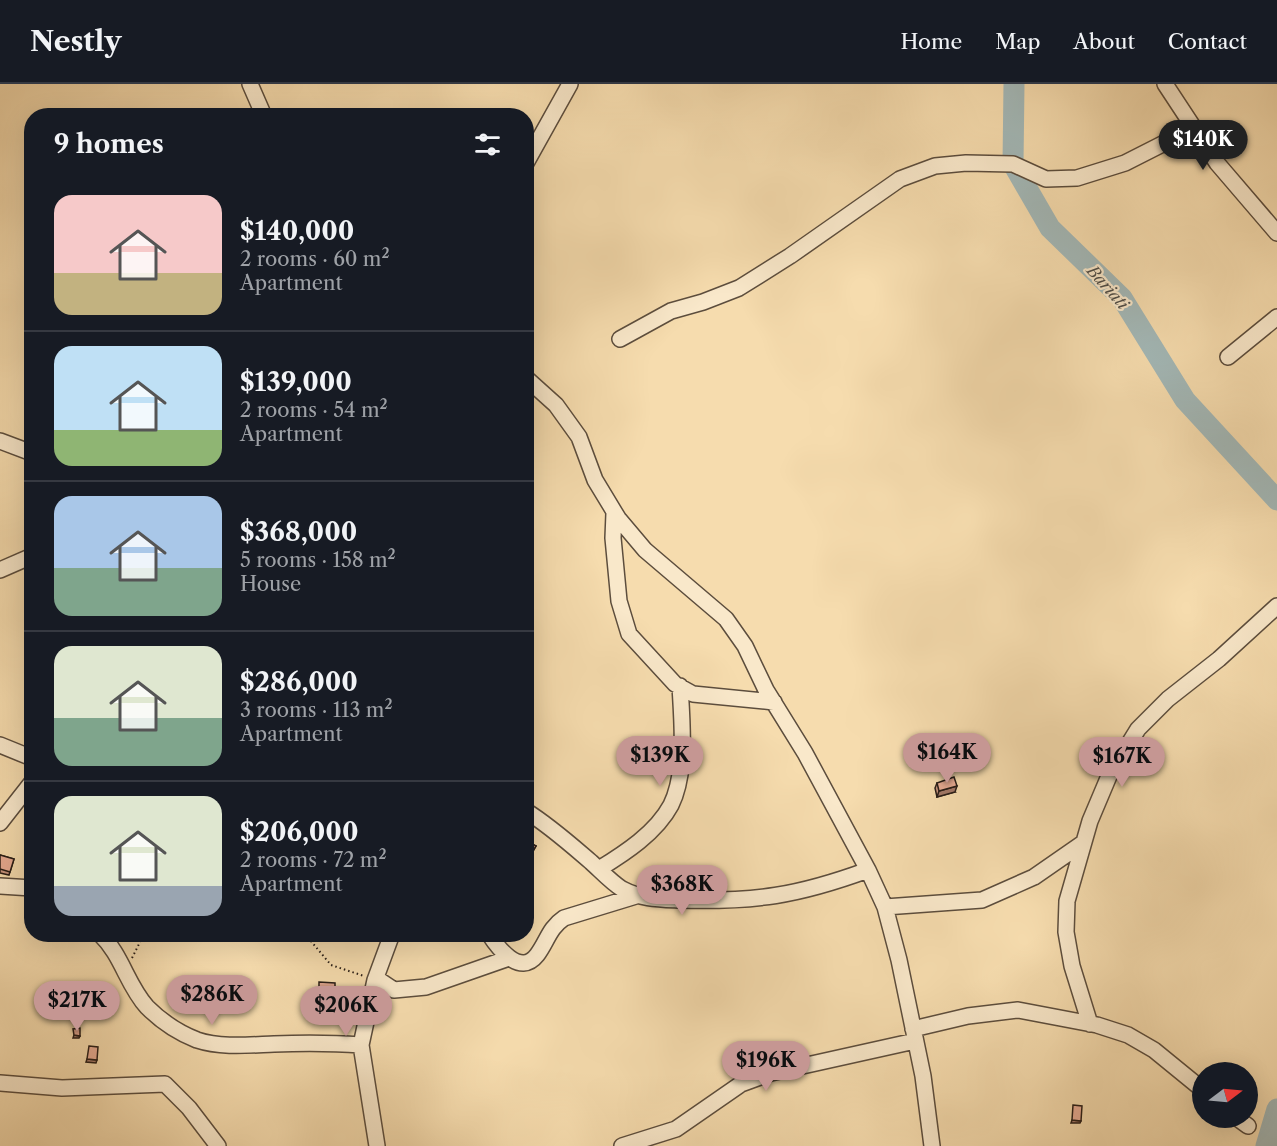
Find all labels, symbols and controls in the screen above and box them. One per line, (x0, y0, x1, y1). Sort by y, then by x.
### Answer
text: Nestly (30, 24, 121, 58)
text: Home (901, 29, 962, 54)
text: Map (995, 29, 1040, 54)
text: About (1073, 29, 1135, 54)
text: Contact (1168, 29, 1247, 54)
pin: $140K (1161, 120, 1245, 171)
text: $140K (1173, 127, 1233, 151)
text: 9 homes (54, 128, 164, 160)
icon: filters (471, 128, 504, 161)
text: $140,000 (240, 215, 354, 247)
icon: home (102, 219, 174, 291)
text: 2 rooms · 60 m² (240, 247, 390, 271)
water label: Bariati (1082, 259, 1134, 314)
text: Apartment (240, 271, 343, 295)
text: $139,000 (240, 366, 352, 398)
icon: home (102, 370, 174, 442)
text: 2 rooms · 54 m² (240, 398, 388, 422)
text: Apartment (240, 422, 343, 446)
text: $368,000 (240, 516, 357, 548)
icon: home (102, 520, 174, 592)
text: 5 rooms · 158 m² (240, 548, 396, 572)
text: House (240, 572, 301, 596)
text: $286,000 (240, 666, 358, 698)
icon: home (102, 670, 174, 742)
text: 3 rooms · 113 m² (240, 698, 393, 722)
text: Apartment (240, 722, 343, 746)
pin: $164K (905, 733, 989, 784)
pin: $139K (618, 736, 702, 787)
pin: $167K (1080, 737, 1164, 788)
text: $164K (917, 740, 977, 764)
text: $139K (630, 743, 690, 767)
text: $167K (1093, 744, 1151, 768)
text: $206,000 (240, 816, 359, 848)
icon: home (102, 820, 174, 892)
text: 2 rooms · 72 m² (240, 848, 387, 872)
pin: $368K (640, 865, 724, 916)
text: Apartment (240, 872, 343, 896)
text: $368K (651, 872, 713, 896)
pin: $286K (170, 975, 254, 1026)
pin: $217K (35, 981, 119, 1032)
text: $286K (180, 982, 244, 1006)
pin: $206K (304, 986, 388, 1037)
text: $217K (48, 988, 106, 1012)
text: $206K (314, 993, 378, 1017)
pin: $196K (724, 1041, 808, 1092)
text: $196K (736, 1048, 796, 1072)
north arrow (1192, 1062, 1258, 1128)
map controls (1192, 1062, 1258, 1128)

